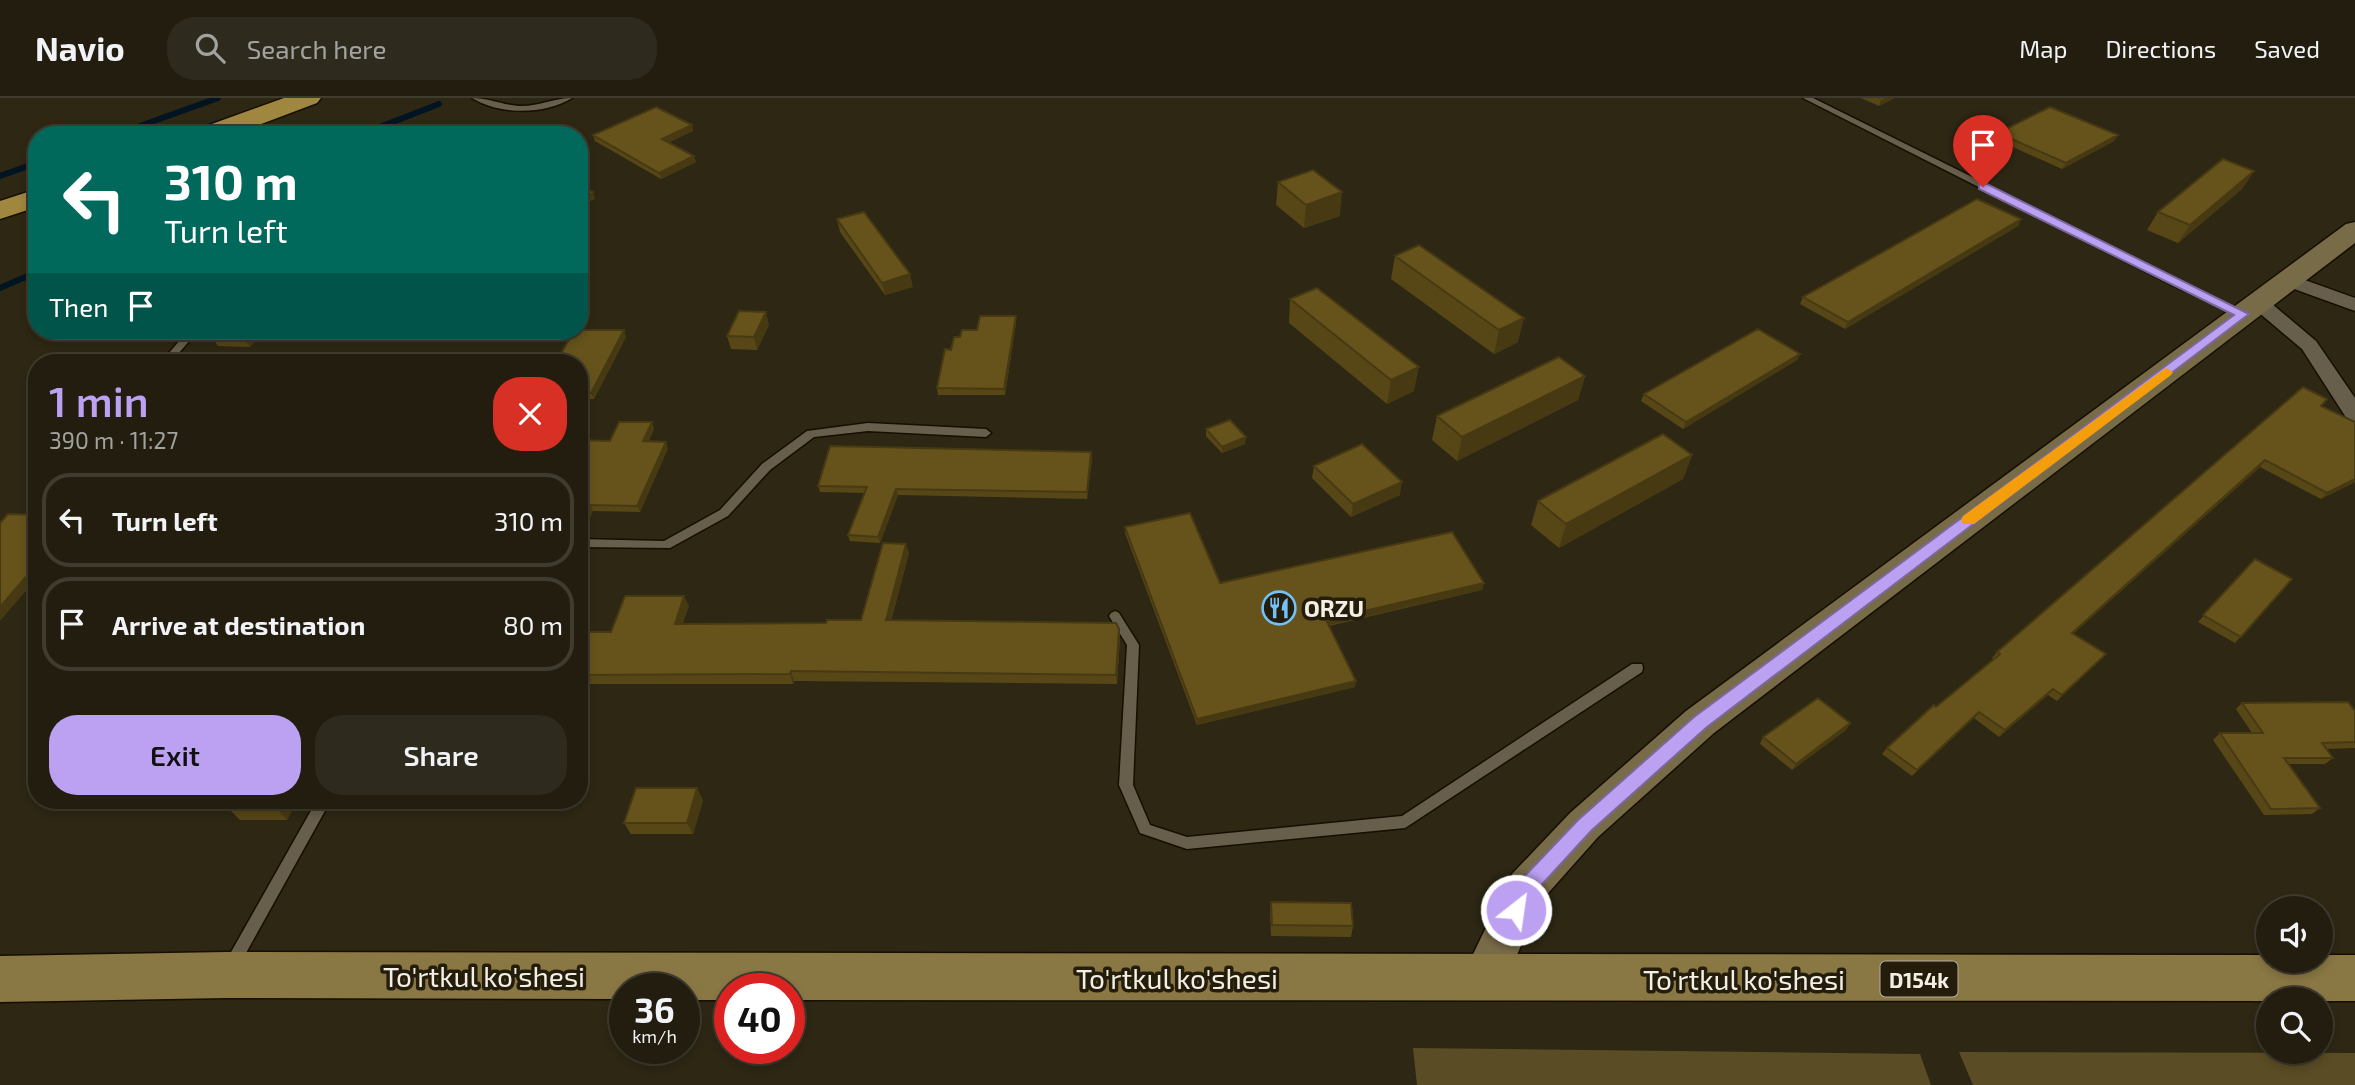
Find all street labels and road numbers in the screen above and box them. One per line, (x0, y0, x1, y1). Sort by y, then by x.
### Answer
street label: To'rtkul ko'shesi (383, 959, 585, 993)
street label: To'rtkul ko'shesi (1076, 961, 1278, 995)
street label: To'rtkul ko'shesi (1643, 962, 1845, 996)
road number: D154k (1881, 962, 1958, 996)

